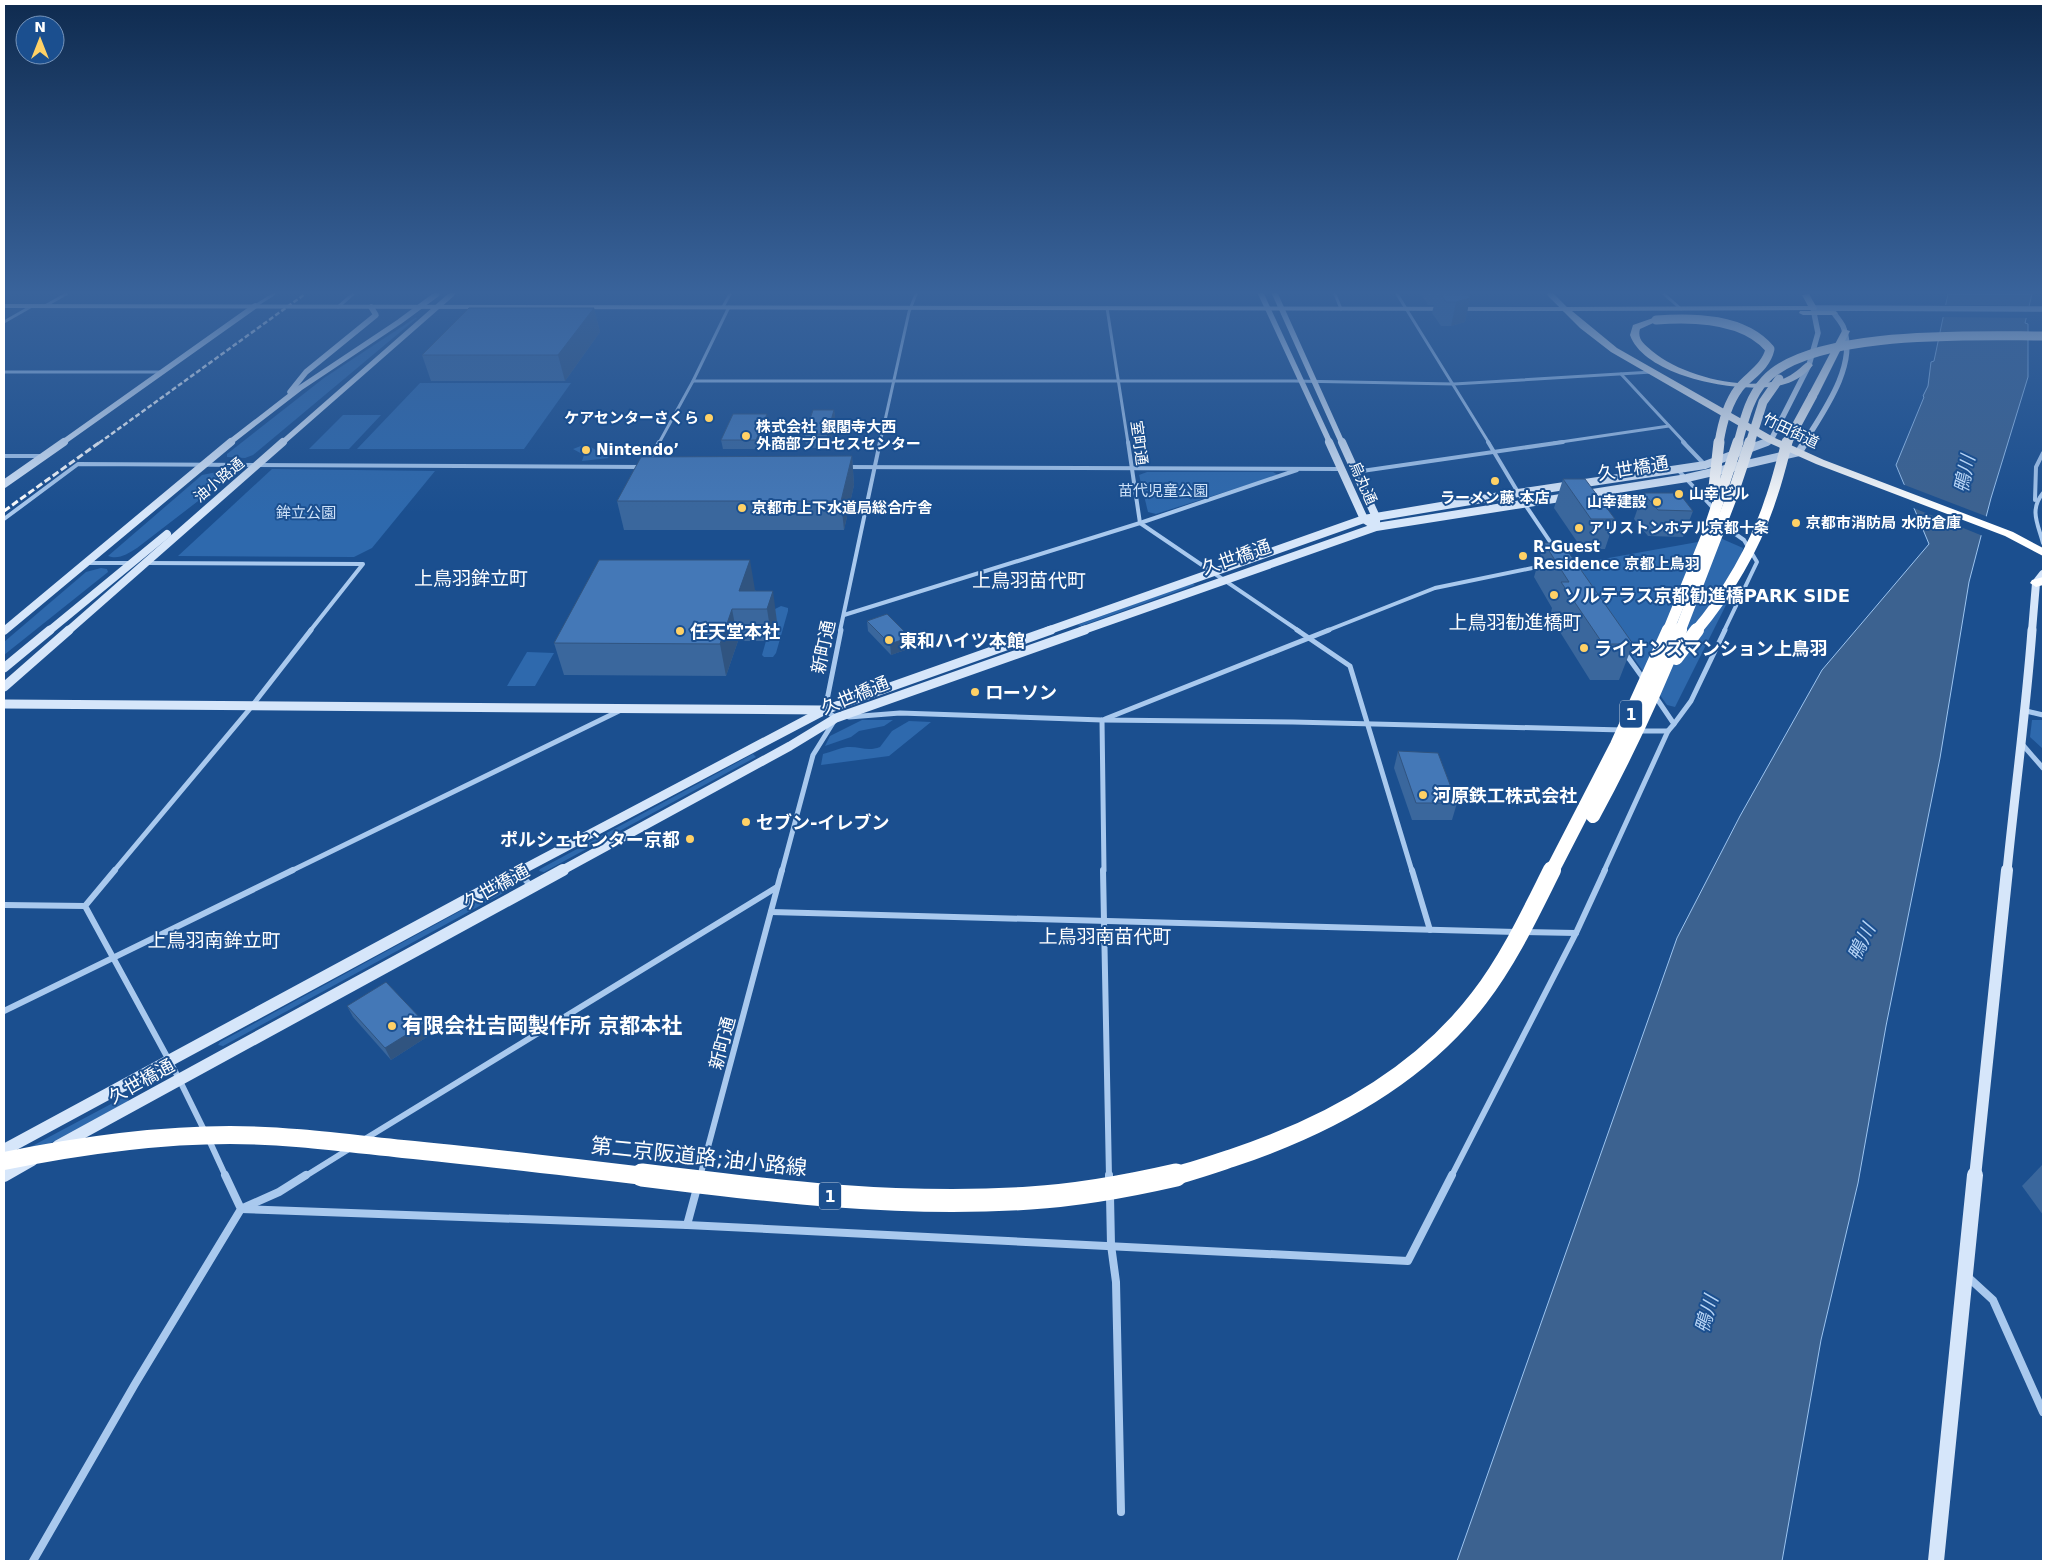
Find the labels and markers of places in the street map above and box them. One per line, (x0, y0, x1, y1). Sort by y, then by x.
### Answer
place label: ケアセンターさくら (564, 409, 699, 427)
marker: ケアセンターさくら (703, 412, 715, 424)
place label: 株式会社 銀閣寺大西 外商部プロセスセンター (756, 418, 921, 453)
marker: 株式会社 銀閣寺大西 外商部プロセスセンター (740, 430, 752, 442)
place label: Nintendo’ (596, 441, 679, 459)
marker: Nintendo’ (580, 444, 592, 456)
marker: ラーメン藤 本店 (1489, 475, 1501, 487)
place label: 山幸ビル (1689, 485, 1749, 503)
marker: 山幸ビル (1673, 488, 1685, 500)
place label: ラーメン藤 本店 (1440, 489, 1550, 507)
place label: 山幸建設 (1587, 493, 1647, 511)
marker: 山幸建設 (1651, 496, 1663, 508)
place label: 京都市上下水道局総合庁舎 (752, 499, 933, 517)
marker: 京都市上下水道局総合庁舎 (736, 502, 748, 514)
place label: 京都市消防局 水防倉庫 (1806, 514, 1961, 532)
marker: 京都市消防局 水防倉庫 (1790, 517, 1802, 529)
place label: アリストンホテル京都十条 (1589, 519, 1769, 537)
marker: アリストンホテル京都十条 (1573, 522, 1585, 534)
place label: R-Guest Residence 京都上鳥羽 (1533, 538, 1700, 573)
marker: R-Guest Residence 京都上鳥羽 (1517, 550, 1529, 562)
place label: ソルテラス京都勧進橋PARK SIDE (1564, 585, 1850, 606)
marker: ソルテラス京都勧進橋PARK SIDE (1548, 589, 1560, 601)
place label: 任天堂本社 (690, 621, 780, 642)
marker: 任天堂本社 (674, 625, 686, 637)
place label: 東和ハイツ本館 (899, 630, 1025, 651)
marker: 東和ハイツ本館 (883, 634, 895, 646)
place label: ライオンズマンション上鳥羽 (1594, 638, 1828, 659)
marker: ライオンズマンション上鳥羽 (1578, 642, 1590, 654)
place label: ローソン (985, 682, 1057, 703)
marker: ローソン (969, 686, 981, 698)
place label: 河原鉄工株式会社 (1433, 785, 1577, 806)
marker: 河原鉄工株式会社 (1417, 789, 1429, 801)
place label: セブン-イレブン (756, 812, 889, 833)
marker: セブン-イレブン (740, 816, 752, 828)
place label: ポルシェセンター京都 (500, 829, 680, 850)
marker: ポルシェセンター京都 (684, 833, 696, 845)
place label: 有限会社吉岡製作所 京都本社 (402, 1014, 682, 1038)
marker: 有限会社吉岡製作所 京都本社 (386, 1020, 398, 1032)

